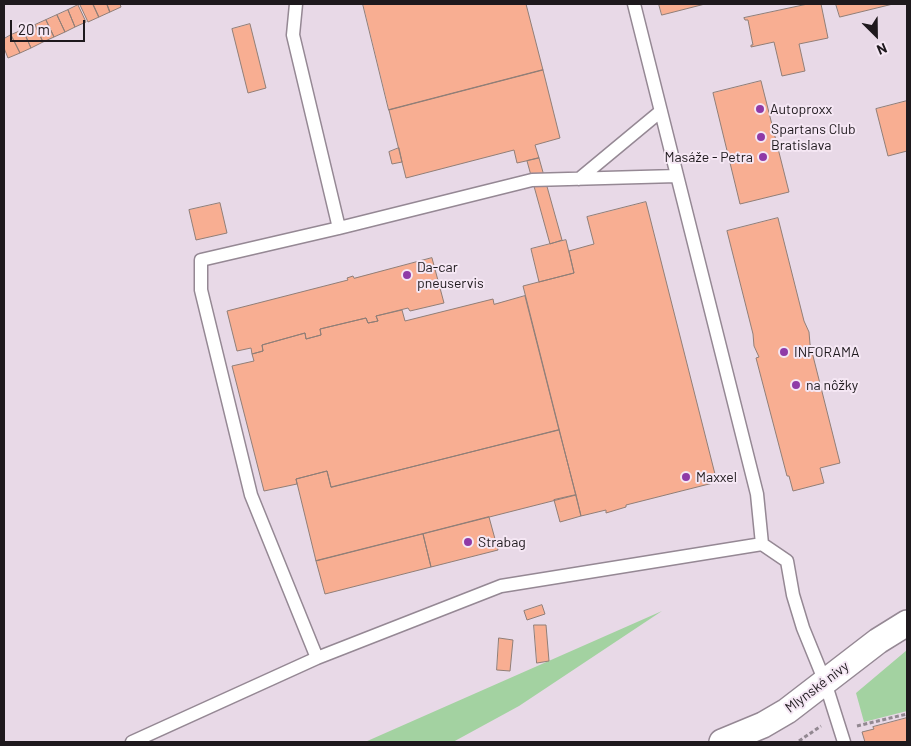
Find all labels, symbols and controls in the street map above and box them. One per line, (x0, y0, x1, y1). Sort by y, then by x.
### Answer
scale bar (12, 10, 88, 42)
north arrow (851, 10, 901, 60)
text: 20 m (18, 20, 50, 38)
text: N (874, 40, 890, 59)
place label: Autoproxx (770, 101, 832, 117)
marker: Autoproxx (754, 103, 766, 115)
place label: Spartans Club Bratislava (771, 121, 856, 154)
marker: Spartans Club Bratislava (755, 131, 767, 143)
place label: Masáže - Petra (664, 149, 753, 165)
marker: Masáže - Petra (757, 151, 769, 163)
place label: Da-car pneuservis (417, 259, 484, 292)
marker: Da-car pneuservis (401, 269, 413, 281)
place label: INFORAMA (794, 344, 860, 360)
marker: INFORAMA (778, 346, 790, 358)
place label: na nôžky (806, 377, 858, 393)
marker: na nôžky (790, 379, 802, 391)
place label: Maxxel (696, 469, 737, 485)
marker: Maxxel (680, 471, 692, 483)
place label: Strabag (478, 534, 526, 550)
marker: Strabag (462, 536, 474, 548)
street label: Mlynské nivy (782, 658, 852, 716)

